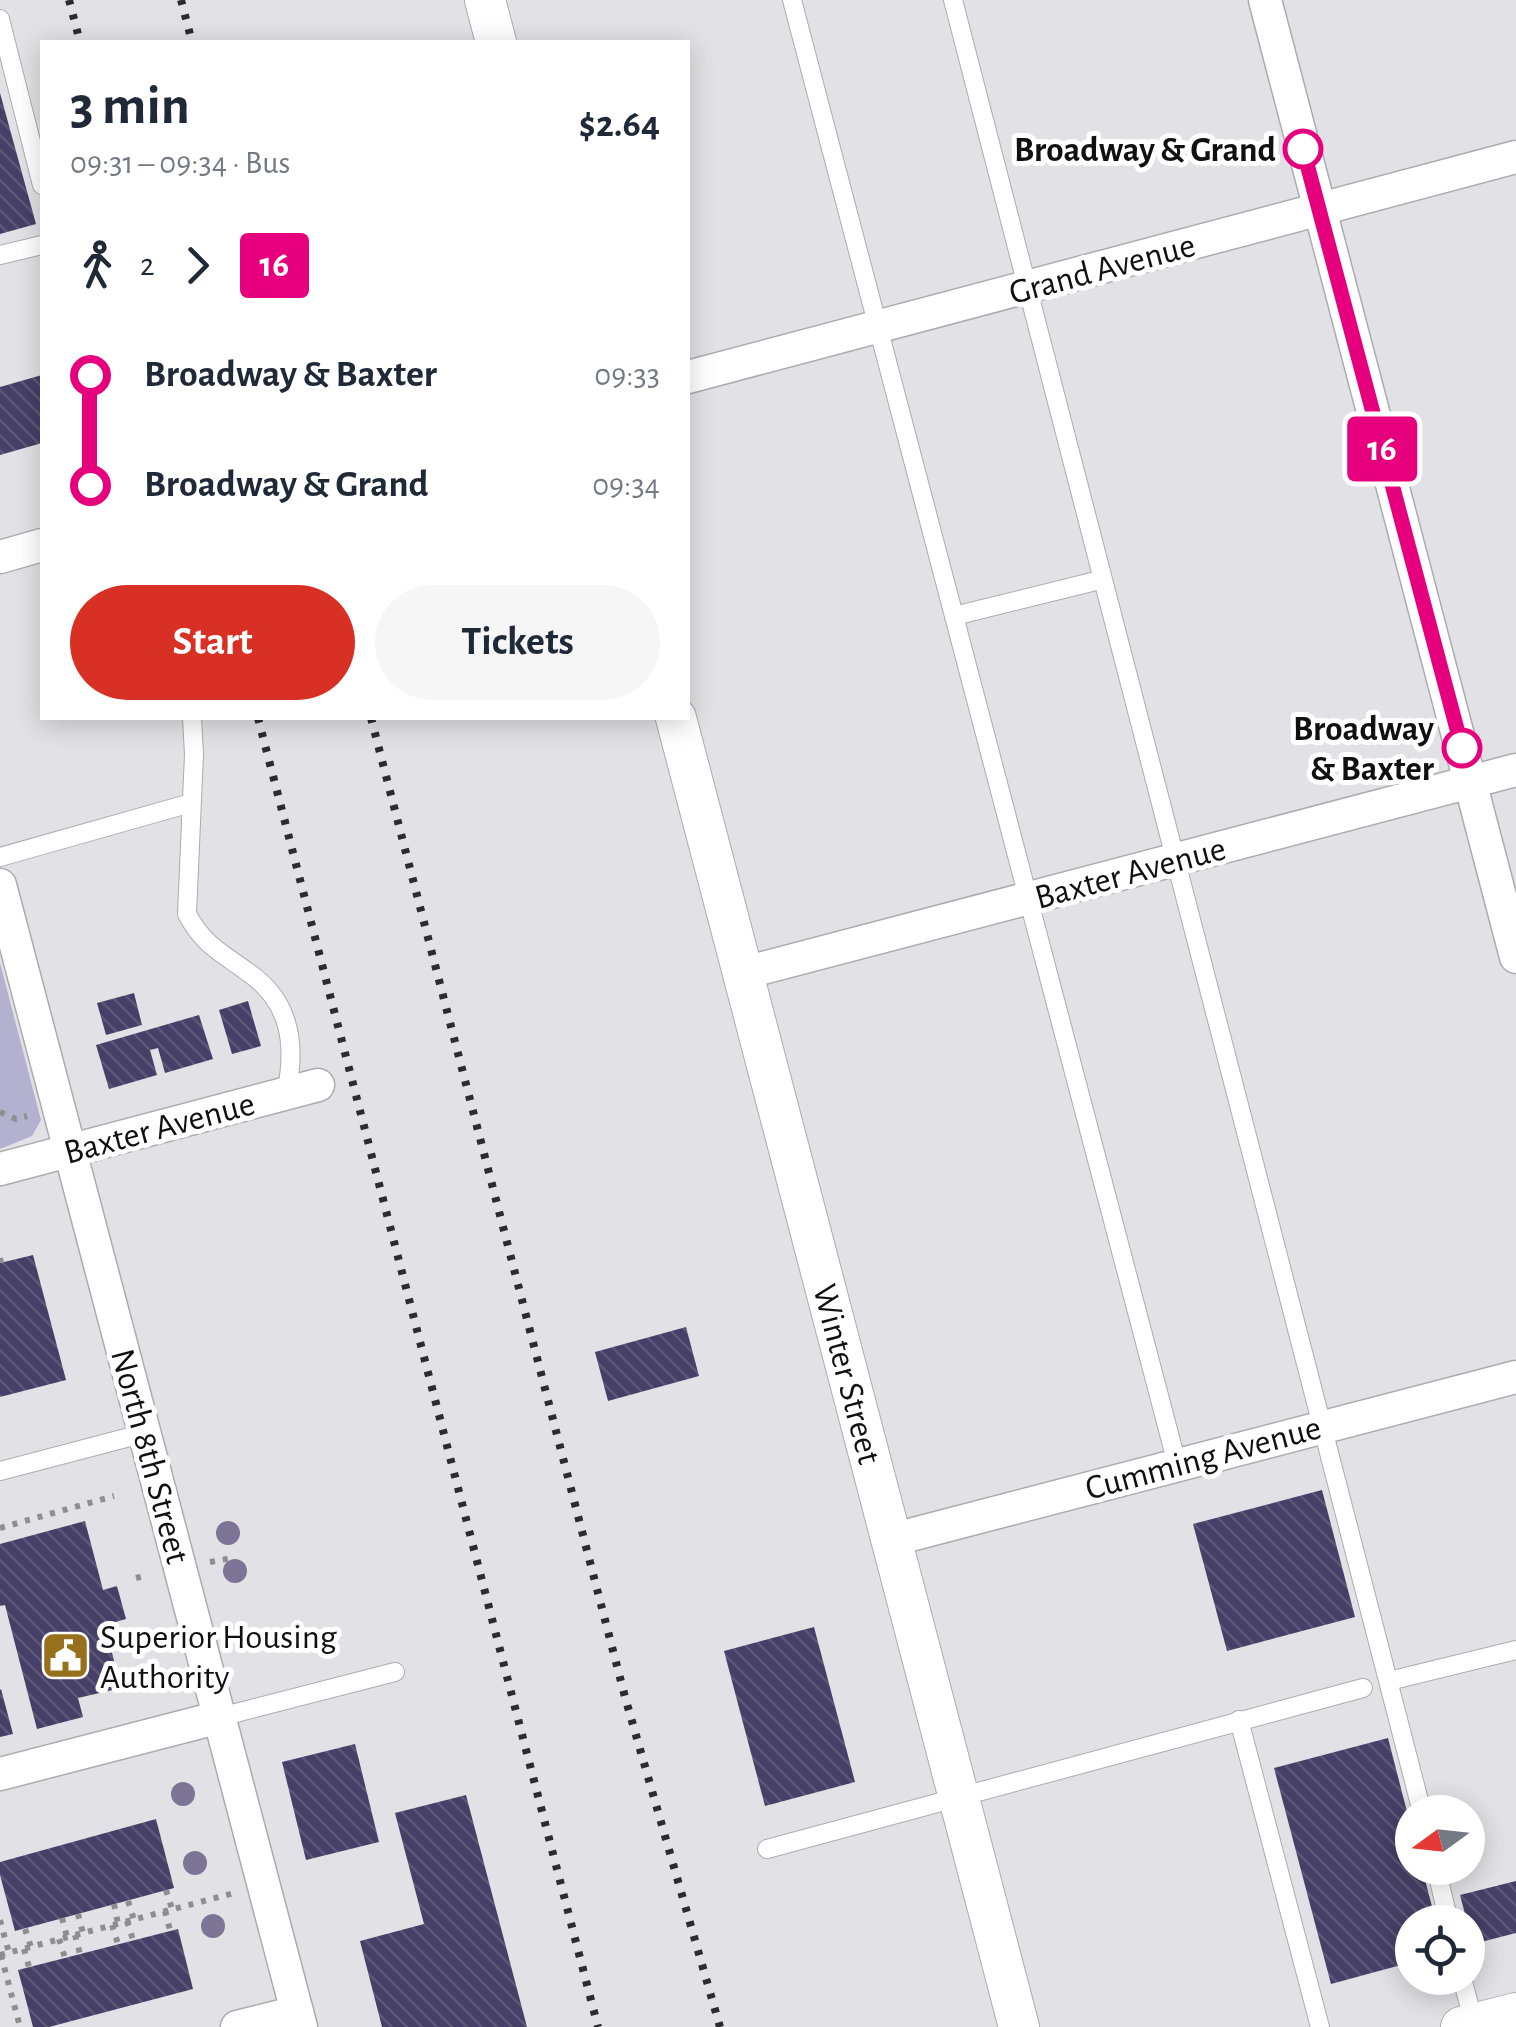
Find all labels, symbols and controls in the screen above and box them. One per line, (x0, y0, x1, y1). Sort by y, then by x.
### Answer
text: 3 min (70, 79, 190, 134)
text: $2.64 (579, 106, 660, 144)
marker: Broadway & Grand (1284, 130, 1322, 168)
place label: Broadway & Grand (1014, 133, 1276, 168)
text: 09:31 – 09:34 · Bus (70, 147, 290, 179)
street label: Grand Avenue (1006, 228, 1199, 311)
icon: walk (70, 238, 125, 293)
icon: forward (170, 238, 225, 293)
text: 16 (260, 248, 289, 283)
text: 2 (140, 249, 155, 281)
text: Broadway & Baxter (144, 356, 437, 394)
text: 09:33 (594, 359, 660, 391)
line badge: 16 (1337, 416, 1427, 482)
text: 16 (1367, 432, 1397, 467)
text: Broadway & Grand (144, 466, 429, 504)
text: 09:34 (592, 469, 660, 501)
button: Start (70, 585, 355, 700)
button: Tickets (375, 585, 660, 700)
place label: Broadway & Baxter (1293, 712, 1434, 787)
marker: Broadway & Baxter (1443, 729, 1481, 767)
street label: Baxter Avenue (1031, 831, 1230, 916)
street label: Baxter Avenue (60, 1086, 259, 1171)
street label: Winter Street (806, 1281, 887, 1468)
street label: North 8th Street (104, 1345, 195, 1567)
street label: Cumming Avenue (1082, 1410, 1325, 1507)
place label: Superior Housing Authority (100, 1620, 337, 1695)
public building icon: Superior Housing Authority (39, 1630, 91, 1682)
north arrow (1395, 1795, 1485, 1885)
map controls (1395, 1795, 1485, 1995)
button: locate (1395, 1905, 1485, 1995)

